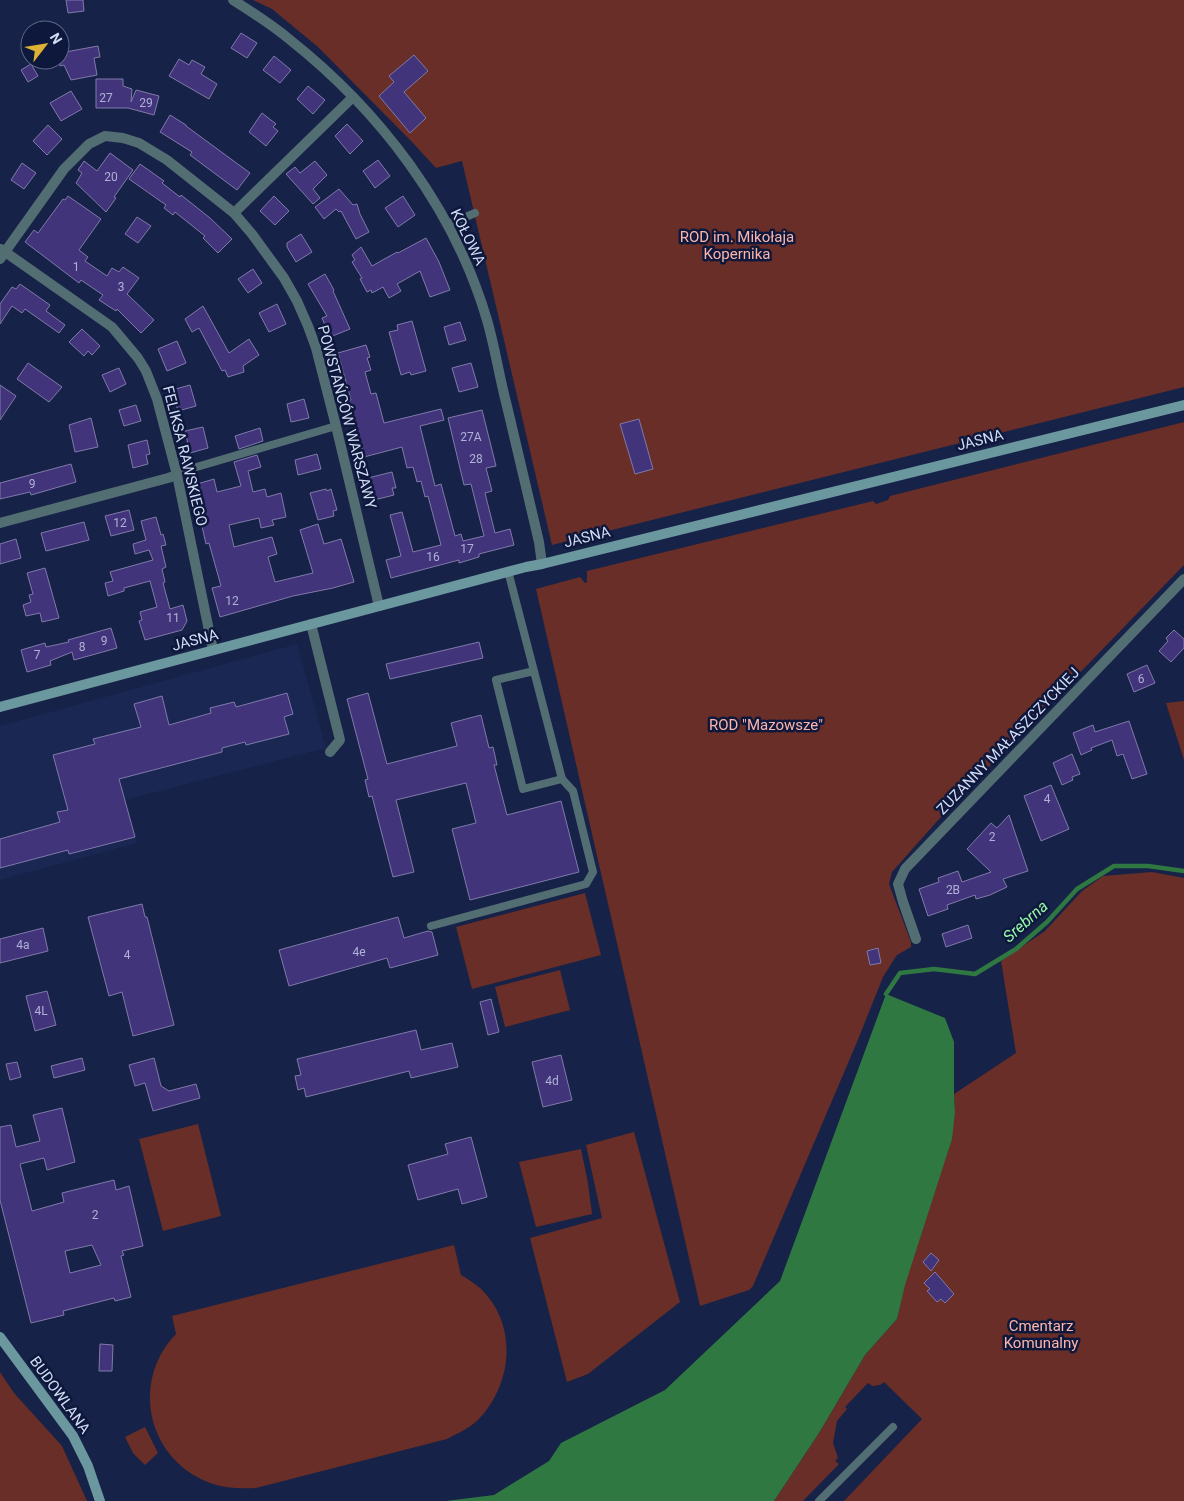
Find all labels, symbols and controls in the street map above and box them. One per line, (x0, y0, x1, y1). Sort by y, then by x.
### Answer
north arrow (20, 20, 70, 70)
text: N (47, 30, 66, 47)
house number: 27 (99, 91, 113, 105)
house number: 29 (139, 96, 153, 110)
house number: 20 (104, 170, 118, 184)
street label: KOŁOWA (447, 206, 489, 268)
park label: ROD im. Mikołaja Kopernika (680, 228, 794, 263)
house number: 1 (73, 260, 79, 274)
house number: 3 (118, 280, 124, 294)
street label: POWSTAŃCÓW WARSZAWY (314, 323, 380, 511)
street label: FELIKSA RAWSKIEGO (159, 384, 211, 528)
street label: JASNA (955, 425, 1005, 454)
house number: 27A (460, 430, 482, 444)
house number: 28 (469, 452, 483, 466)
house number: 9 (29, 477, 35, 491)
house number: 12 (113, 516, 127, 530)
street label: JASNA (562, 522, 612, 551)
house number: 17 (460, 542, 474, 556)
house number: 16 (426, 550, 440, 564)
house number: 12 (225, 594, 239, 608)
house number: 11 (166, 611, 180, 625)
street label: JASNA (170, 625, 220, 655)
house number: 9 (101, 634, 107, 648)
house number: 8 (79, 640, 86, 654)
house number: 7 (34, 648, 41, 662)
street label: ZUZANNY MAŁASZCZYCKIEJ (933, 664, 1083, 818)
house number: 6 (1138, 672, 1145, 686)
park label: ROD "Mazowsze" (709, 716, 823, 734)
house number: 4 (1044, 792, 1051, 806)
house number: 2 (989, 830, 996, 844)
house number: 2B (946, 883, 960, 897)
water label: Srebrna (999, 896, 1052, 946)
house number: 4a (16, 938, 30, 952)
house number: 4e (352, 945, 366, 959)
house number: 4 (124, 948, 131, 962)
house number: 4L (34, 1004, 48, 1018)
house number: 4d (545, 1074, 559, 1088)
house number: 2 (92, 1208, 99, 1222)
park label: Cmentarz Komunalny (1004, 1317, 1078, 1352)
street label: BUDOWLANA (26, 1353, 94, 1437)

